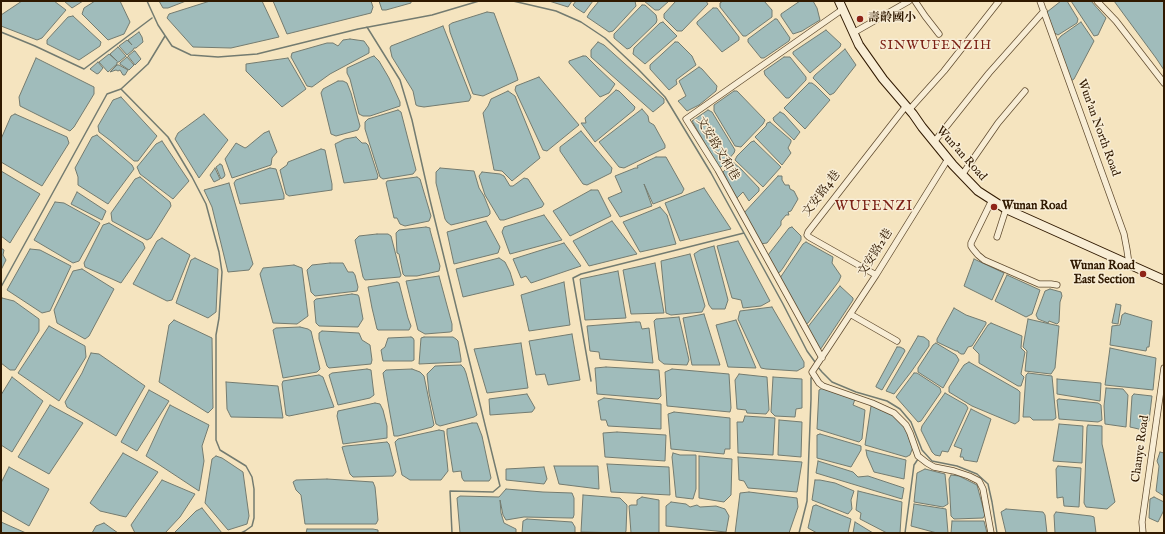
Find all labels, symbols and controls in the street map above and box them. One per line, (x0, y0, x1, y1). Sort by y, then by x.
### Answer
place label: 壽齡國小 (868, 12, 916, 26)
marker: 壽齡國小 (855, 14, 865, 24)
district label: SINWUFENZIH (880, 38, 992, 54)
street label: Wun'an North Road (1074, 77, 1122, 179)
street label: 文安路文和巷 (692, 114, 742, 184)
street label: Wun'an Road (933, 124, 989, 184)
street label: 文安路4巷 (800, 168, 844, 220)
district label: WUFENZI (835, 199, 913, 215)
place label: Wunan Road (1002, 200, 1067, 214)
marker: Wunan Road (989, 202, 999, 212)
street label: 文安路2巷 (856, 226, 896, 280)
place label: Wunan Road East Section (1070, 260, 1135, 288)
marker: Wunan Road East Section (1138, 269, 1148, 279)
street label: Chanye Road (1129, 415, 1153, 483)

